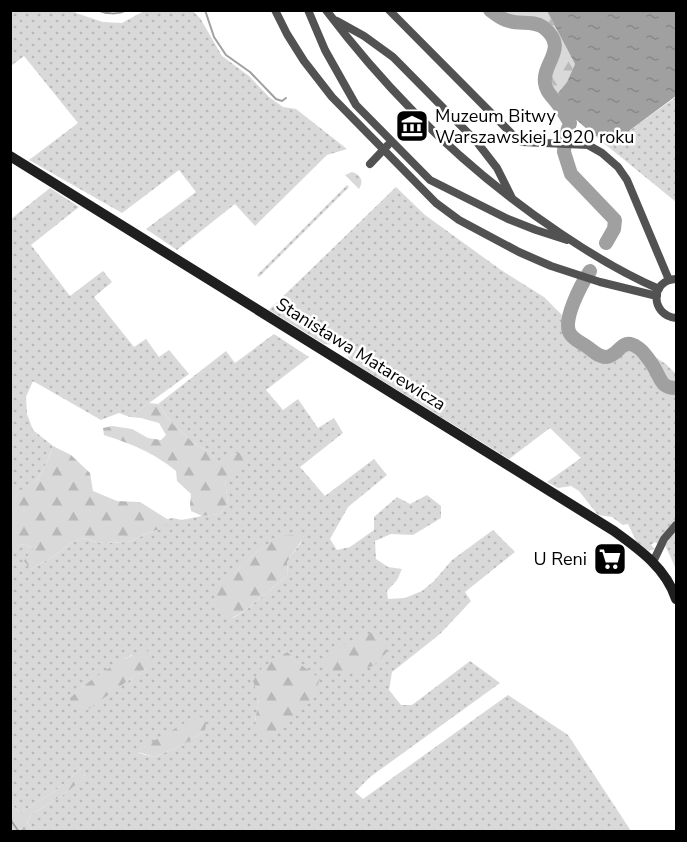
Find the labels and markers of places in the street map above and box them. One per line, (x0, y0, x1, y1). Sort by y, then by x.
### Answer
place label: Muzeum Bitwy Warszawskiej 1920 roku (435, 104, 634, 149)
museum icon: Muzeum Bitwy Warszawskiej 1920 roku (394, 108, 430, 144)
supermarket icon: U Reni (592, 541, 628, 577)
place label: U Reni (533, 547, 587, 571)

